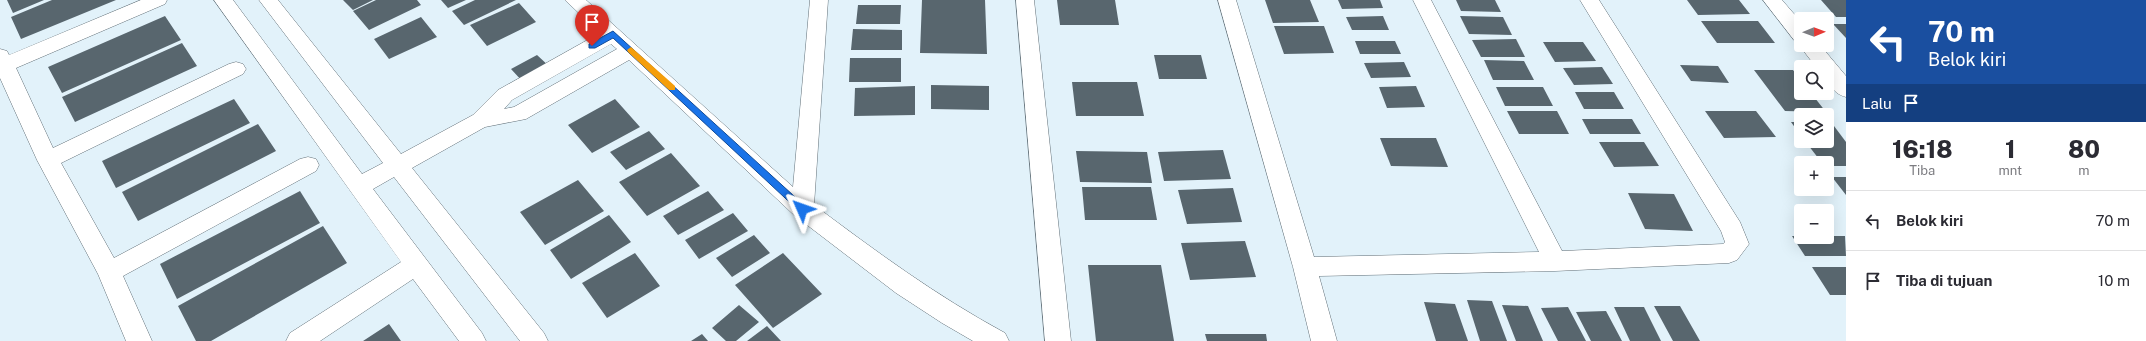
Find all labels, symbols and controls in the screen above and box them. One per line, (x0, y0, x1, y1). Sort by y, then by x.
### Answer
pin (575, 5, 609, 46)
icon: arrive (581, 11, 603, 33)
north arrow (1794, 12, 1834, 52)
map controls (1794, 12, 1834, 244)
text: 70 m (1928, 15, 1995, 48)
icon: left (1862, 16, 1914, 68)
text: Belok kiri (1928, 49, 2006, 70)
button: search (1794, 60, 1834, 100)
icon: arrive (1900, 92, 1922, 114)
text: Lalu (1862, 95, 1892, 112)
button: layers (1794, 108, 1834, 148)
text: 16:18 (1892, 135, 1953, 163)
text: 1 (2005, 135, 2015, 163)
text: 80 (2068, 135, 2100, 163)
button: + (1794, 156, 1834, 196)
text: Tiba (1909, 163, 1935, 178)
text: mnt (1998, 163, 2022, 178)
text: m (2078, 163, 2090, 178)
position arrow (781, 188, 823, 230)
button: − (1794, 204, 1834, 244)
icon: left (1862, 210, 1884, 232)
text: Belok kiri (1896, 212, 1963, 229)
text: 70 m (2095, 212, 2130, 229)
icon: arrive (1862, 270, 1884, 292)
text: Tiba di tujuan (1896, 272, 1992, 289)
text: 10 m (2098, 272, 2130, 289)

